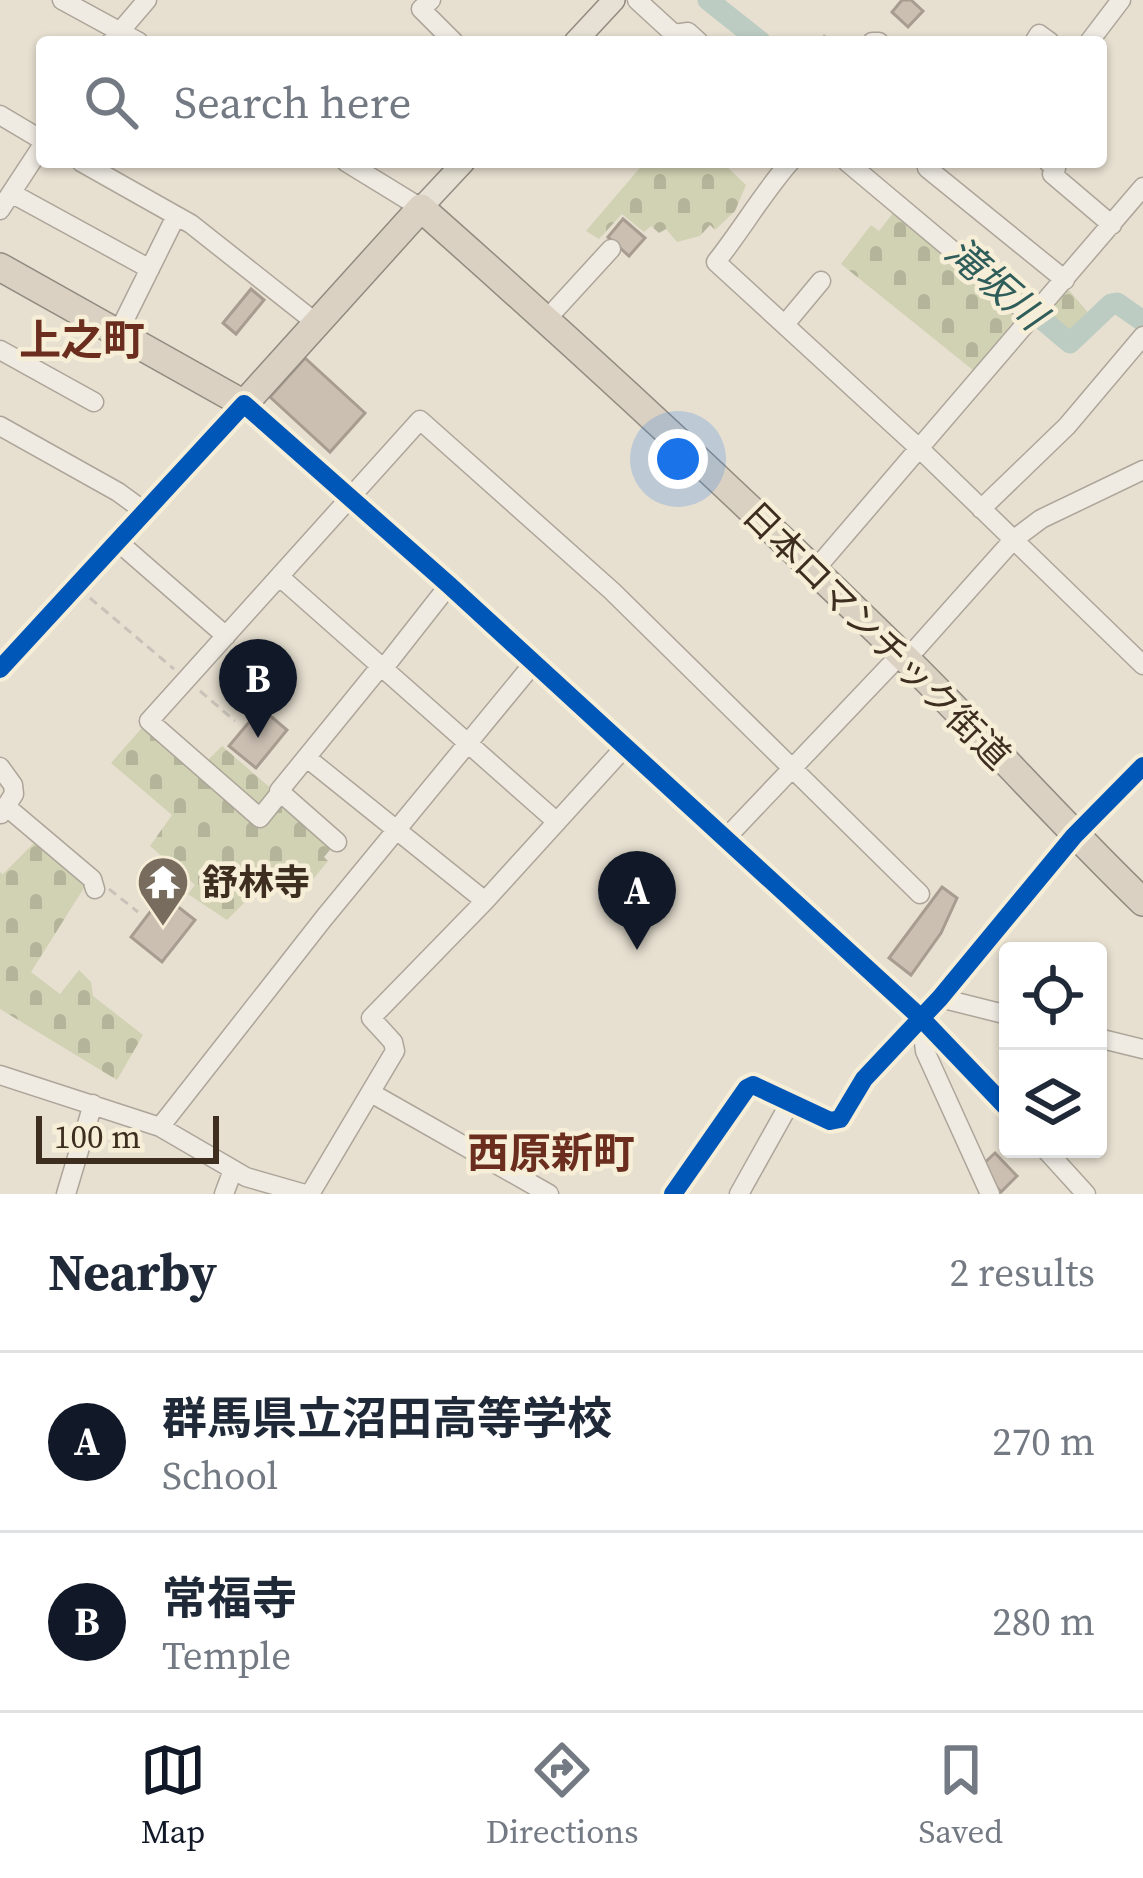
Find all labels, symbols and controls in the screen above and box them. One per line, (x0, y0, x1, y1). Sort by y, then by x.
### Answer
search box (36, 36, 1107, 168)
icon: search (78, 69, 144, 135)
text: Search here (174, 71, 411, 133)
water label: 滝坂川 (934, 225, 1060, 344)
district label: 上之町 (19, 311, 145, 369)
your location (648, 429, 708, 489)
street label: 日本ロマンチック街道 (732, 491, 1021, 780)
pin: B (219, 639, 297, 738)
pin: A (598, 851, 676, 950)
temple icon: 舒林寺 (135, 854, 191, 928)
place label: 舒林寺 (202, 858, 310, 907)
map controls (999, 942, 1107, 1158)
button: locate (999, 942, 1107, 1050)
button: layers (999, 1050, 1107, 1158)
scale bar (36, 1110, 219, 1163)
text: 100 m (54, 1114, 141, 1159)
district label: 西原新町 (467, 1124, 635, 1182)
text: Nearby (48, 1237, 217, 1307)
text: 2 results (950, 1246, 1095, 1299)
text: 群馬県立沼田高等学校 (162, 1387, 612, 1449)
text: A (74, 1415, 100, 1468)
text: 270 m (992, 1415, 1095, 1468)
text: School (162, 1449, 278, 1502)
text: 常福寺 (162, 1567, 297, 1629)
text: B (74, 1595, 100, 1648)
text: 280 m (992, 1595, 1095, 1648)
text: Temple (162, 1629, 291, 1682)
tab: Map (140, 1737, 206, 1854)
tab: Directions (486, 1737, 639, 1854)
tab: Saved (918, 1737, 1003, 1854)

